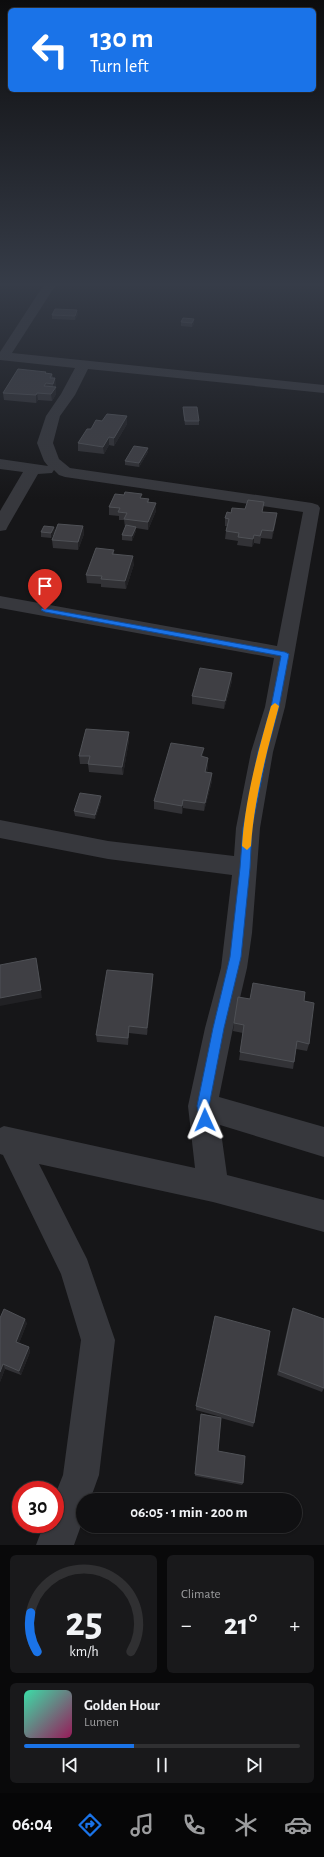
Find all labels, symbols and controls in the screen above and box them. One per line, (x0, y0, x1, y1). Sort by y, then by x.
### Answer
icon: left (24, 24, 76, 76)
text: 130 m (90, 25, 154, 53)
text: Turn left (90, 58, 149, 76)
pin (28, 569, 62, 610)
icon: arrive (34, 575, 56, 597)
position arrow (184, 1099, 226, 1141)
speed limit sign: 30 (12, 1481, 64, 1533)
text: 06:05 · 1 min · 200 m (130, 1505, 248, 1520)
text: Climate (181, 1588, 220, 1601)
text: 25 (65, 1602, 102, 1643)
text: 21° (224, 1610, 257, 1640)
text: − (181, 1614, 192, 1636)
text: + (289, 1614, 300, 1636)
text: km/h (69, 1645, 98, 1659)
text: Golden Hour (84, 1698, 160, 1713)
text: Lumen (84, 1716, 119, 1729)
icon: previous (59, 1754, 81, 1776)
icon: pause (151, 1754, 173, 1776)
icon: next (243, 1754, 265, 1776)
icon: directions (76, 1811, 104, 1839)
icon: music (128, 1811, 156, 1839)
icon: phone (180, 1811, 208, 1839)
icon: climate (232, 1811, 260, 1839)
icon: car (284, 1811, 312, 1839)
text: 06:04 (12, 1816, 53, 1834)

